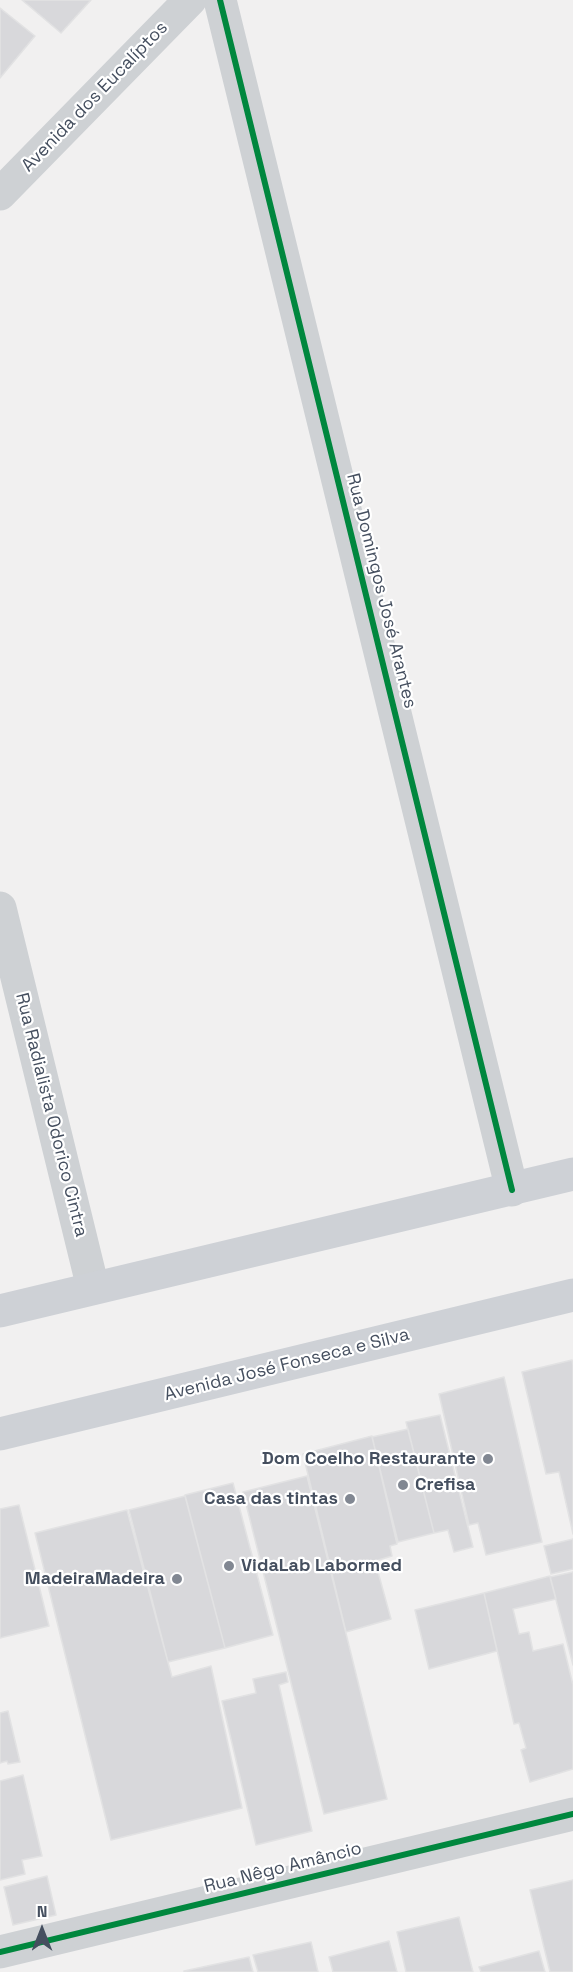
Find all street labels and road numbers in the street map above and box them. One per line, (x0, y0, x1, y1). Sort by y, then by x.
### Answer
street label: Avenida dos Eucalíptos (18, 17, 172, 177)
street label: Rua Domingos José Arantes (341, 471, 421, 711)
street label: Rua Radialista Odorico Cintra (10, 991, 92, 1239)
street label: Avenida José Fonseca e Silva (162, 1324, 412, 1406)
street label: Rua Nêgo Amâncio (202, 1838, 364, 1898)

